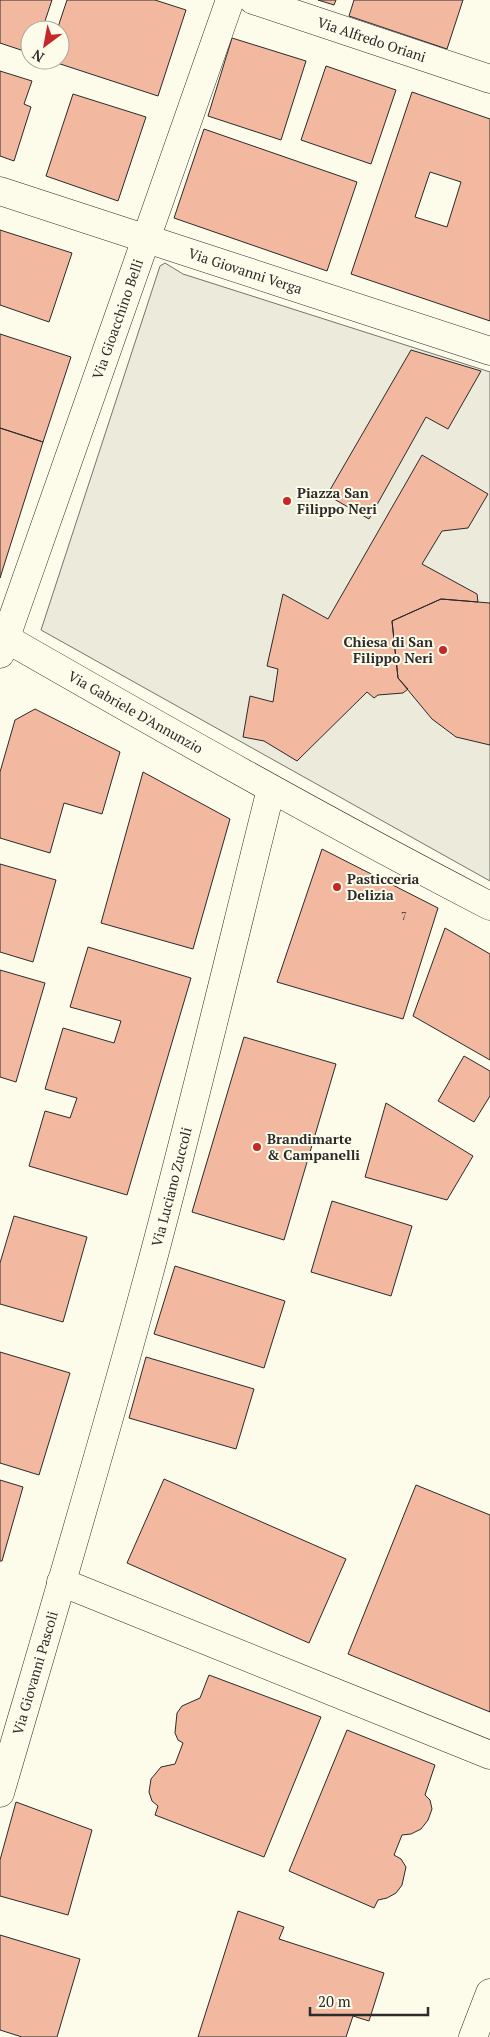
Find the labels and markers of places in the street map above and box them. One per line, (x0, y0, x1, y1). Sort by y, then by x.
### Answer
place label: Piazza San Filippo Neri (297, 483, 377, 518)
marker: Piazza San Filippo Neri (281, 495, 293, 507)
place label: Chiesa di San Filippo Neri (343, 632, 433, 667)
marker: Chiesa di San Filippo Neri (437, 644, 449, 656)
place label: Pasticceria Delizia (347, 869, 420, 904)
marker: Pasticceria Delizia (331, 881, 343, 893)
place label: Brandimarte & Campanelli (267, 1129, 360, 1164)
marker: Brandimarte & Campanelli (251, 1141, 263, 1153)

